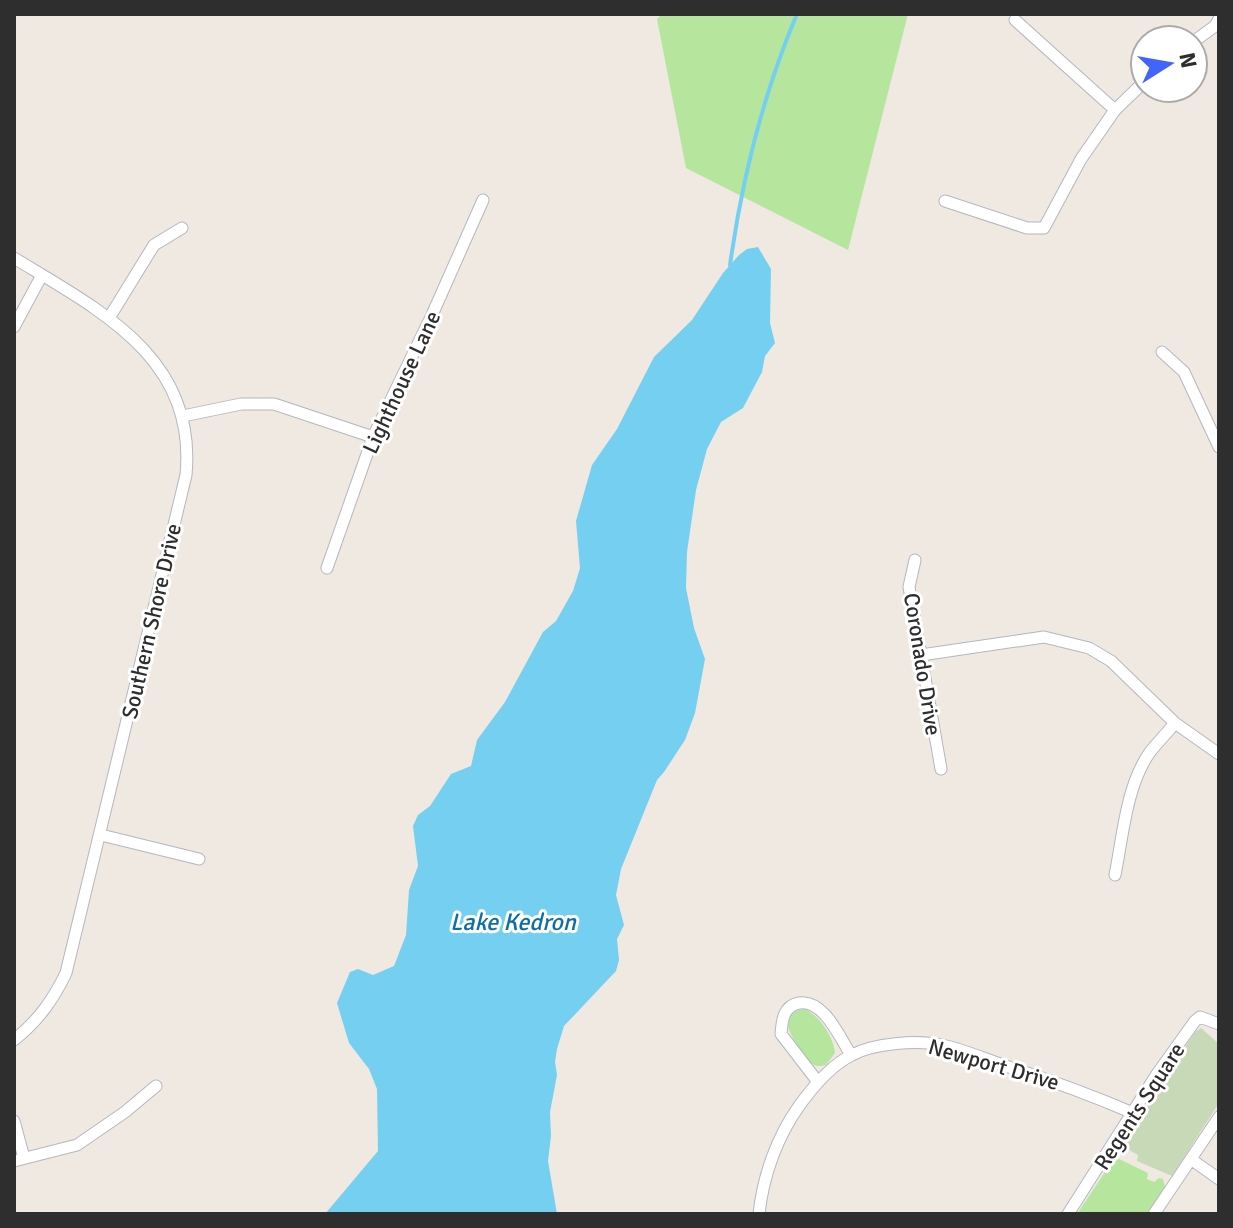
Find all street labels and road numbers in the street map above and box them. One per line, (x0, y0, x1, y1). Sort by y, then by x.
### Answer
street label: Lighthouse Lane (357, 306, 446, 458)
street label: Southern Shore Drive (116, 521, 187, 721)
street label: Coronado Drive (898, 591, 947, 737)
street label: Newport Drive (925, 1033, 1062, 1096)
street label: Regents Square (1088, 1038, 1191, 1175)

